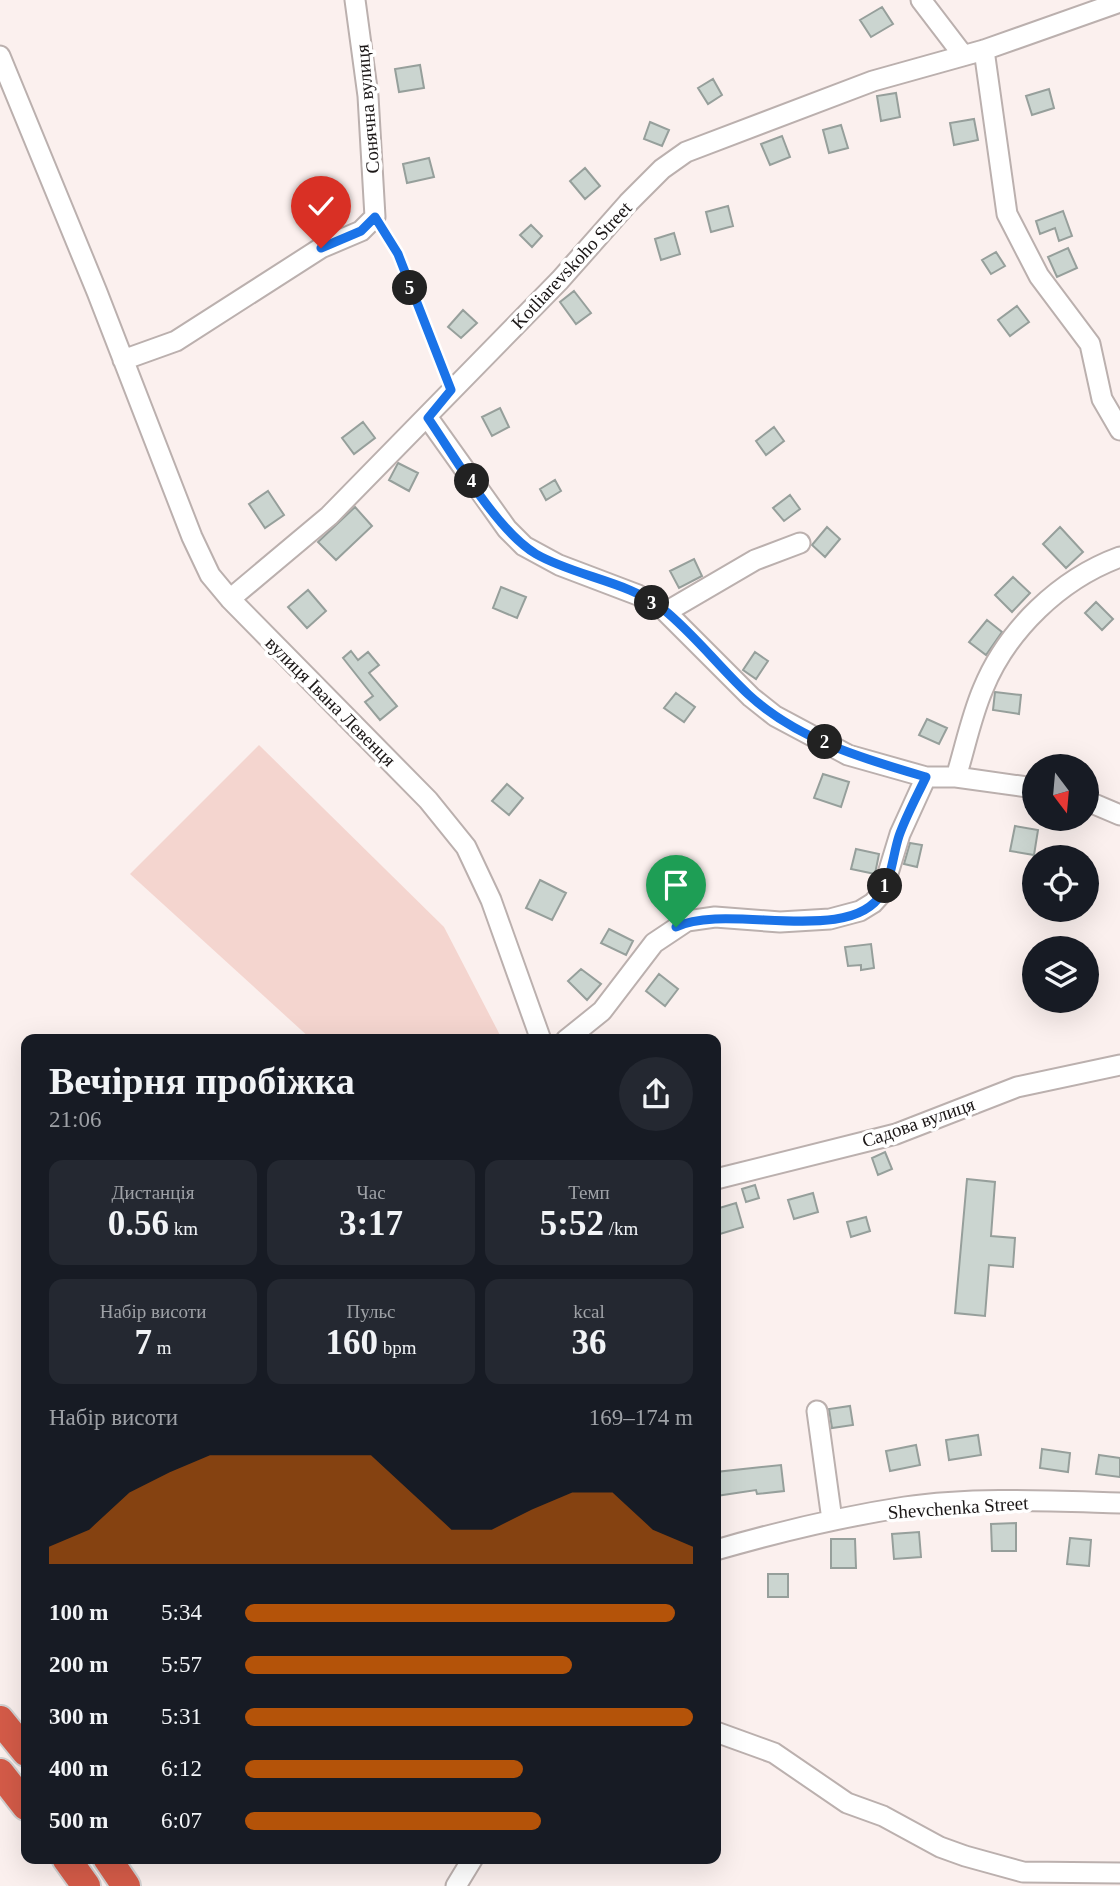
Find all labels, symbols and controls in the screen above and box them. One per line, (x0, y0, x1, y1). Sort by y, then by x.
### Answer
street label: Сонячна вулиця (351, 43, 384, 174)
pin (291, 176, 351, 248)
icon: check (302, 187, 340, 225)
street label: Kotliarevskoho Street (507, 197, 636, 333)
pin: 5 (392, 270, 428, 306)
text: 5 (405, 277, 414, 298)
pin: 4 (454, 463, 490, 498)
text: 4 (467, 470, 476, 491)
pin: 3 (634, 586, 670, 620)
text: 3 (647, 592, 656, 613)
street label: вулиця Івана Левенця (261, 632, 400, 771)
pin: 2 (808, 724, 842, 760)
text: 2 (820, 731, 829, 752)
north arrow (1022, 754, 1099, 831)
map controls (1022, 754, 1099, 1013)
button: locate (1022, 845, 1099, 922)
pin (646, 855, 706, 927)
icon: arrive (657, 866, 695, 904)
pin: 1 (868, 868, 903, 903)
text: 1 (880, 875, 889, 896)
button: layers (1022, 936, 1099, 1013)
button: share (619, 1057, 693, 1131)
text: Вечірня пробіжка (49, 1060, 355, 1102)
street label: Садова вулиця (859, 1093, 977, 1152)
text: 21:06 (49, 1107, 101, 1132)
text: Дистанція (112, 1182, 194, 1203)
text: Час (356, 1182, 386, 1203)
text: Темп (568, 1182, 610, 1203)
text: 0.56 (108, 1204, 169, 1243)
text: 3:17 (339, 1204, 403, 1243)
text: 5:52 (540, 1204, 604, 1243)
text: km (169, 1218, 198, 1239)
text: /km (604, 1218, 638, 1239)
text: Набір висоти (100, 1301, 206, 1322)
text: Пульс (347, 1301, 395, 1322)
text: kcal (573, 1301, 605, 1322)
text: 7 (134, 1323, 152, 1362)
text: 160 (325, 1323, 378, 1362)
text: 36 (572, 1323, 607, 1362)
text: m (152, 1337, 172, 1358)
text: bpm (378, 1337, 417, 1358)
text: Набір висоти (49, 1405, 178, 1430)
text: 169–174 m (589, 1405, 693, 1430)
street label: Shevchenka Street (887, 1492, 1030, 1523)
text: 100 m (49, 1600, 108, 1625)
text: 5:34 (161, 1600, 202, 1625)
text: 200 m (49, 1652, 108, 1677)
text: 5:57 (161, 1652, 202, 1677)
text: 300 m (49, 1704, 108, 1729)
text: 5:31 (161, 1704, 202, 1729)
text: 400 m (49, 1756, 108, 1781)
text: 6:12 (161, 1756, 202, 1781)
text: 500 m (49, 1808, 108, 1833)
text: 6:07 (161, 1808, 202, 1833)

